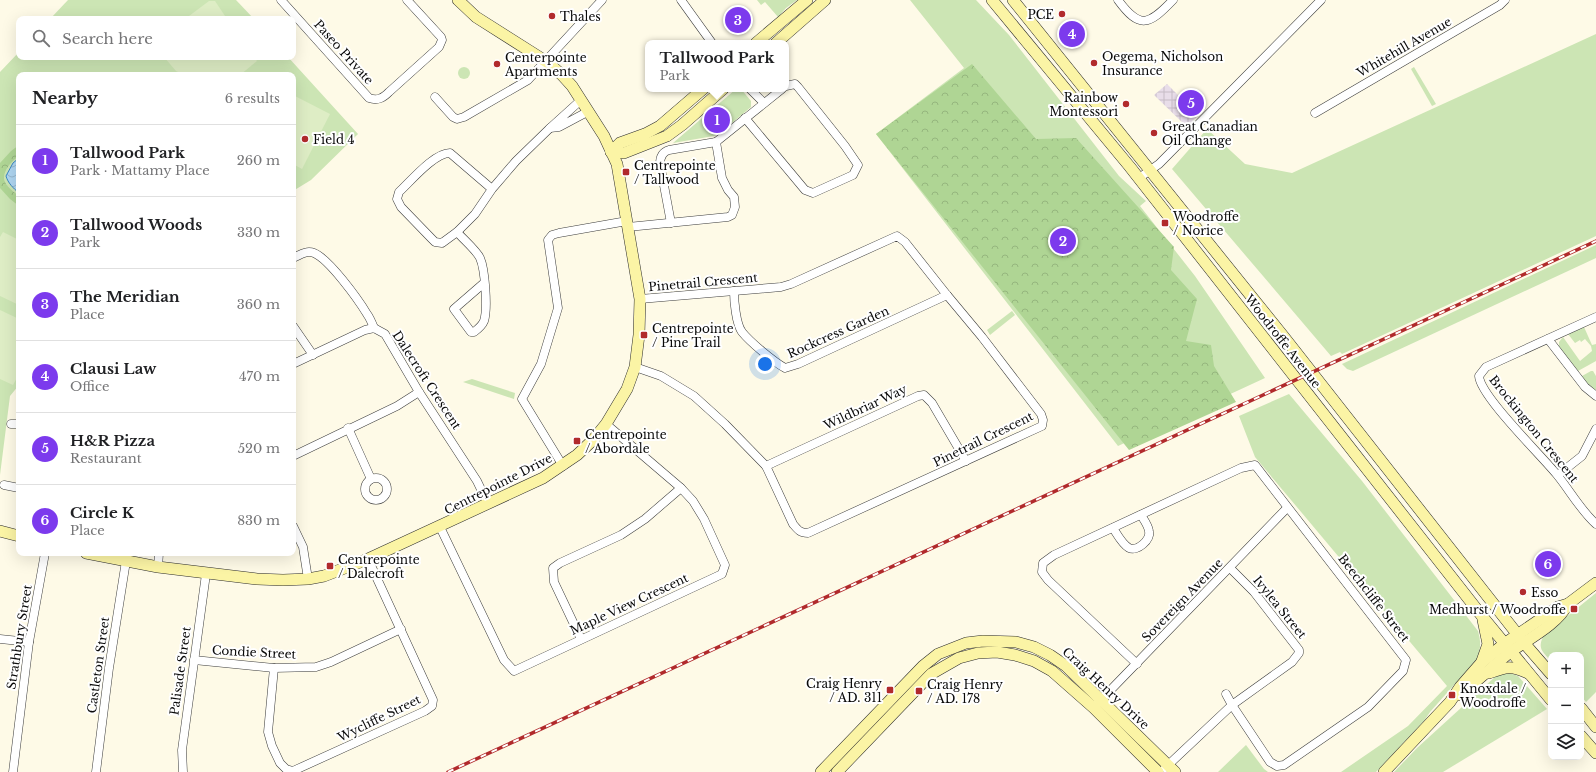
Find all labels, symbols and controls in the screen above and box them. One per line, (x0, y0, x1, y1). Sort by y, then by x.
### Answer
pin: 3 (725, 5, 751, 35)
place label: PCE (1027, 7, 1054, 22)
place label: Thales (560, 9, 601, 24)
marker: PCE (1057, 9, 1067, 19)
marker: Thales (547, 11, 557, 21)
street label: Whitehill Avenue (1353, 14, 1454, 81)
search box (16, 16, 296, 60)
street label: Paseo Private (311, 17, 377, 87)
pin: 4 (1059, 19, 1085, 49)
icon: search (30, 27, 52, 49)
text: Search here (62, 29, 153, 48)
popup (645, 40, 789, 92)
text: Tallwood Park (660, 48, 774, 67)
place label: Oegema, Nicholson Insurance (1102, 49, 1223, 78)
place label: Centerpointe Apartments (504, 50, 587, 79)
marker: Oegema, Nicholson Insurance (1089, 58, 1099, 68)
marker: Centerpointe Apartments (492, 59, 502, 69)
text: Park (660, 67, 690, 84)
text: Nearby (32, 88, 98, 109)
pin: 5 (1178, 88, 1204, 118)
text: 6 results (225, 90, 280, 107)
place label: Rainbow Montessori (1049, 90, 1119, 119)
marker: Rainbow Montessori (1121, 99, 1131, 109)
pin: 1 (704, 105, 730, 135)
place label: Great Canadian Oil Change (1162, 119, 1258, 148)
marker: Great Canadian Oil Change (1149, 128, 1159, 138)
place label: Field 4 (313, 132, 354, 147)
marker: Field 4 (300, 134, 310, 144)
text: Tallwood Park (70, 143, 185, 162)
text: 1 (42, 152, 48, 169)
text: 260 m (237, 152, 280, 169)
place label: Centrepointe / Tallwood (634, 158, 716, 187)
text: Park · Mattamy Place (70, 162, 210, 179)
marker: Centrepointe / Tallwood (621, 167, 631, 177)
place label: Woodroffe / Norice (1172, 209, 1239, 238)
text: Tallwood Woods (70, 215, 202, 234)
marker: Woodroffe / Norice (1160, 218, 1170, 228)
text: 2 (41, 224, 49, 241)
text: 330 m (237, 224, 280, 241)
pin: 2 (1050, 226, 1076, 256)
text: Park (70, 234, 100, 251)
street label: Pinetrail Crescent (648, 270, 759, 294)
text: The Meridian (70, 287, 180, 306)
street label: Woodroffe Avenue (1241, 290, 1324, 391)
text: 3 (41, 296, 49, 313)
text: 360 m (237, 296, 280, 313)
street label: Rockcress Garden (785, 303, 891, 361)
text: Place (70, 306, 105, 323)
place label: Centrepointe / Pine Trail (652, 321, 734, 350)
street label: Dalecroft Crescent (390, 328, 465, 432)
marker: Centrepointe / Pine Trail (639, 330, 649, 340)
your location (755, 354, 775, 374)
text: Clausi Law (70, 359, 156, 378)
text: 4 (41, 368, 49, 385)
text: 470 m (239, 368, 280, 385)
street label: Brockington Crescent (1486, 372, 1582, 486)
text: Office (70, 378, 109, 395)
street label: Wildbriar Way (820, 381, 909, 433)
street label: Pinetrail Crescent (931, 408, 1036, 470)
place label: Centrepointe / Abordale (585, 427, 667, 456)
text: H&R Pizza (70, 431, 155, 450)
marker: Centrepointe / Abordale (572, 436, 582, 446)
text: 5 (41, 440, 49, 457)
text: 520 m (238, 440, 280, 457)
text: Restaurant (70, 450, 142, 467)
street label: Centrepointe Drive (441, 450, 555, 518)
text: Circle K (70, 503, 134, 522)
text: 6 (41, 512, 49, 529)
text: 830 m (237, 512, 280, 529)
text: Place (70, 522, 105, 539)
pin: 6 (1535, 549, 1561, 579)
street label: Beechcliffe Street (1335, 551, 1413, 645)
place label: Centrepointe / Dalecroft (338, 552, 420, 581)
street label: Sovereign Avenue (1138, 555, 1226, 645)
marker: Centrepointe / Dalecroft (325, 561, 335, 571)
street label: Maple View Crescent (568, 570, 691, 638)
street label: Ivylea Street (1250, 573, 1310, 642)
street label: Strathbury Street (3, 583, 35, 690)
place label: Esso (1531, 585, 1559, 600)
marker: Esso (1518, 587, 1528, 597)
place label: Medhurst / Woodroffe (1429, 602, 1566, 617)
marker: Medhurst / Woodroffe (1569, 604, 1579, 614)
street label: Castleton Street (84, 615, 112, 714)
street label: Palisade Street (166, 625, 194, 716)
street label: Condie Street (211, 642, 297, 662)
street label: Craig Henry Drive (1059, 644, 1153, 732)
map controls (1548, 652, 1584, 760)
button: + (1548, 652, 1584, 688)
place label: Craig Henry / AD. 311 (806, 676, 882, 705)
place label: Craig Henry / AD. 178 (927, 677, 1003, 706)
place label: Knoxdale / Woodroffe (1459, 681, 1527, 710)
marker: Craig Henry / AD. 311 (885, 685, 895, 695)
marker: Craig Henry / AD. 178 (914, 686, 924, 696)
button: − (1548, 688, 1584, 724)
marker: Knoxdale / Woodroffe (1447, 690, 1457, 700)
street label: Wycliffe Street (334, 691, 423, 745)
button: layers (1548, 724, 1584, 760)

